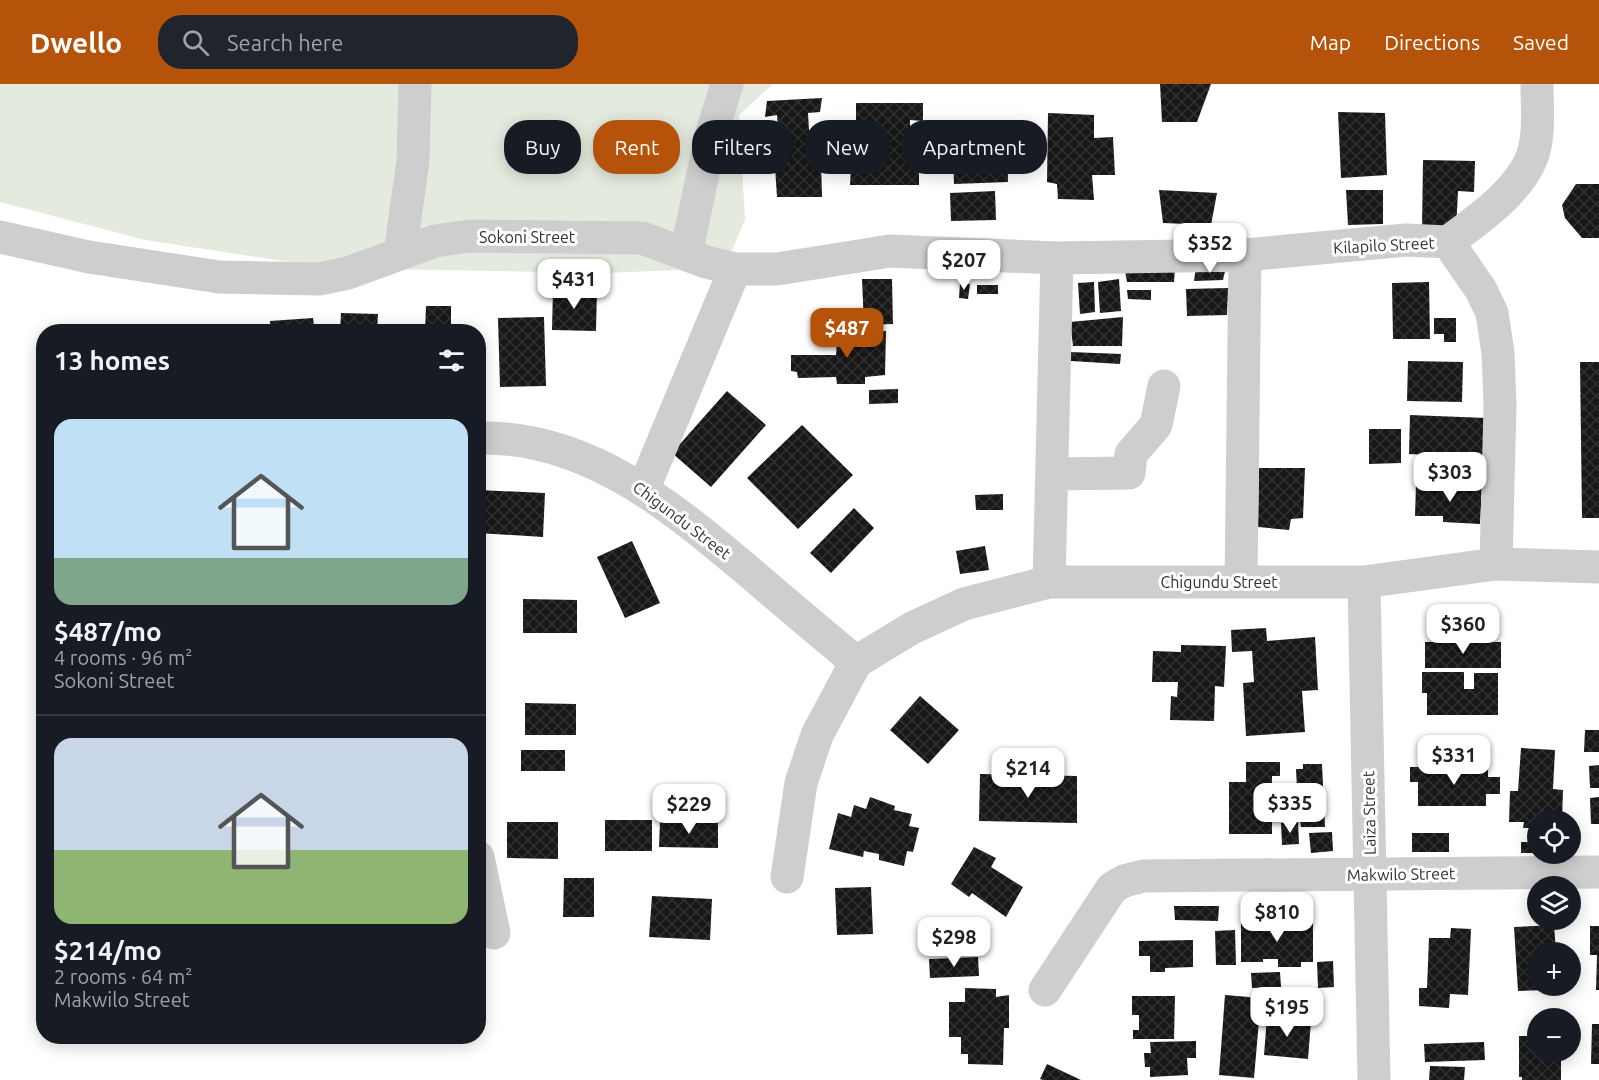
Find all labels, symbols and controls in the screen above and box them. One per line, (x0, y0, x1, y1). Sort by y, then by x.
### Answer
search box (158, 15, 578, 69)
icon: search (179, 26, 212, 59)
text: Dwello (30, 27, 122, 58)
text: Search here (227, 30, 343, 55)
text: Map (1310, 30, 1351, 54)
text: Directions (1384, 30, 1480, 54)
text: Saved (1513, 30, 1569, 54)
chip: Buy (504, 120, 581, 174)
chip: Rent (593, 120, 680, 174)
chip: Filters (692, 120, 793, 174)
chip: New (805, 120, 890, 174)
chip: Apartment (902, 120, 1047, 174)
pin: $352 (1174, 223, 1246, 274)
street label: Sokoni Street (479, 228, 576, 246)
text: $352 (1187, 231, 1233, 254)
street label: Kilapilo Street (1333, 233, 1436, 257)
pin: $207 (928, 240, 1000, 291)
text: $207 (941, 248, 987, 271)
pin: $431 (538, 259, 610, 310)
text: $431 (551, 267, 597, 290)
pin: $487 (811, 308, 883, 359)
text: $487 (824, 316, 870, 339)
icon: filters (435, 344, 468, 377)
text: 13 homes (54, 346, 170, 375)
pin: $303 (1414, 452, 1486, 503)
icon: home (207, 458, 315, 566)
text: $303 (1427, 460, 1473, 483)
street label: Chigundu Street (630, 478, 735, 563)
street label: Chigundu Street (1160, 573, 1278, 591)
pin: $360 (1427, 604, 1499, 655)
text: $360 (1440, 612, 1486, 635)
text: $487/mo (54, 617, 162, 646)
text: 4 rooms · 96 m² (54, 646, 192, 669)
text: Sokoni Street (54, 669, 174, 692)
pin: $331 (1418, 735, 1490, 786)
text: $331 (1431, 743, 1477, 766)
pin: $214 (992, 748, 1064, 799)
text: $214 (1005, 756, 1051, 779)
street label: Laiza Street (1359, 770, 1379, 855)
icon: home (207, 777, 315, 885)
pin: $335 (1254, 783, 1326, 834)
pin: $229 (653, 784, 725, 835)
text: $335 (1267, 791, 1313, 814)
text: $229 (666, 792, 712, 815)
map controls (1527, 810, 1581, 1062)
button: locate (1527, 810, 1581, 864)
street label: Makwilo Street (1347, 864, 1456, 884)
button: layers (1527, 876, 1581, 930)
pin: $810 (1241, 892, 1313, 943)
text: $810 (1254, 900, 1300, 923)
pin: $298 (918, 917, 990, 968)
text: $298 (931, 925, 977, 948)
text: $214/mo (54, 936, 162, 965)
button: + (1527, 942, 1581, 996)
text: 2 rooms · 64 m² (54, 965, 192, 988)
pin: $195 (1251, 987, 1323, 1038)
text: Makwilo Street (54, 988, 190, 1011)
text: $195 (1264, 995, 1310, 1018)
button: − (1527, 1008, 1581, 1062)

